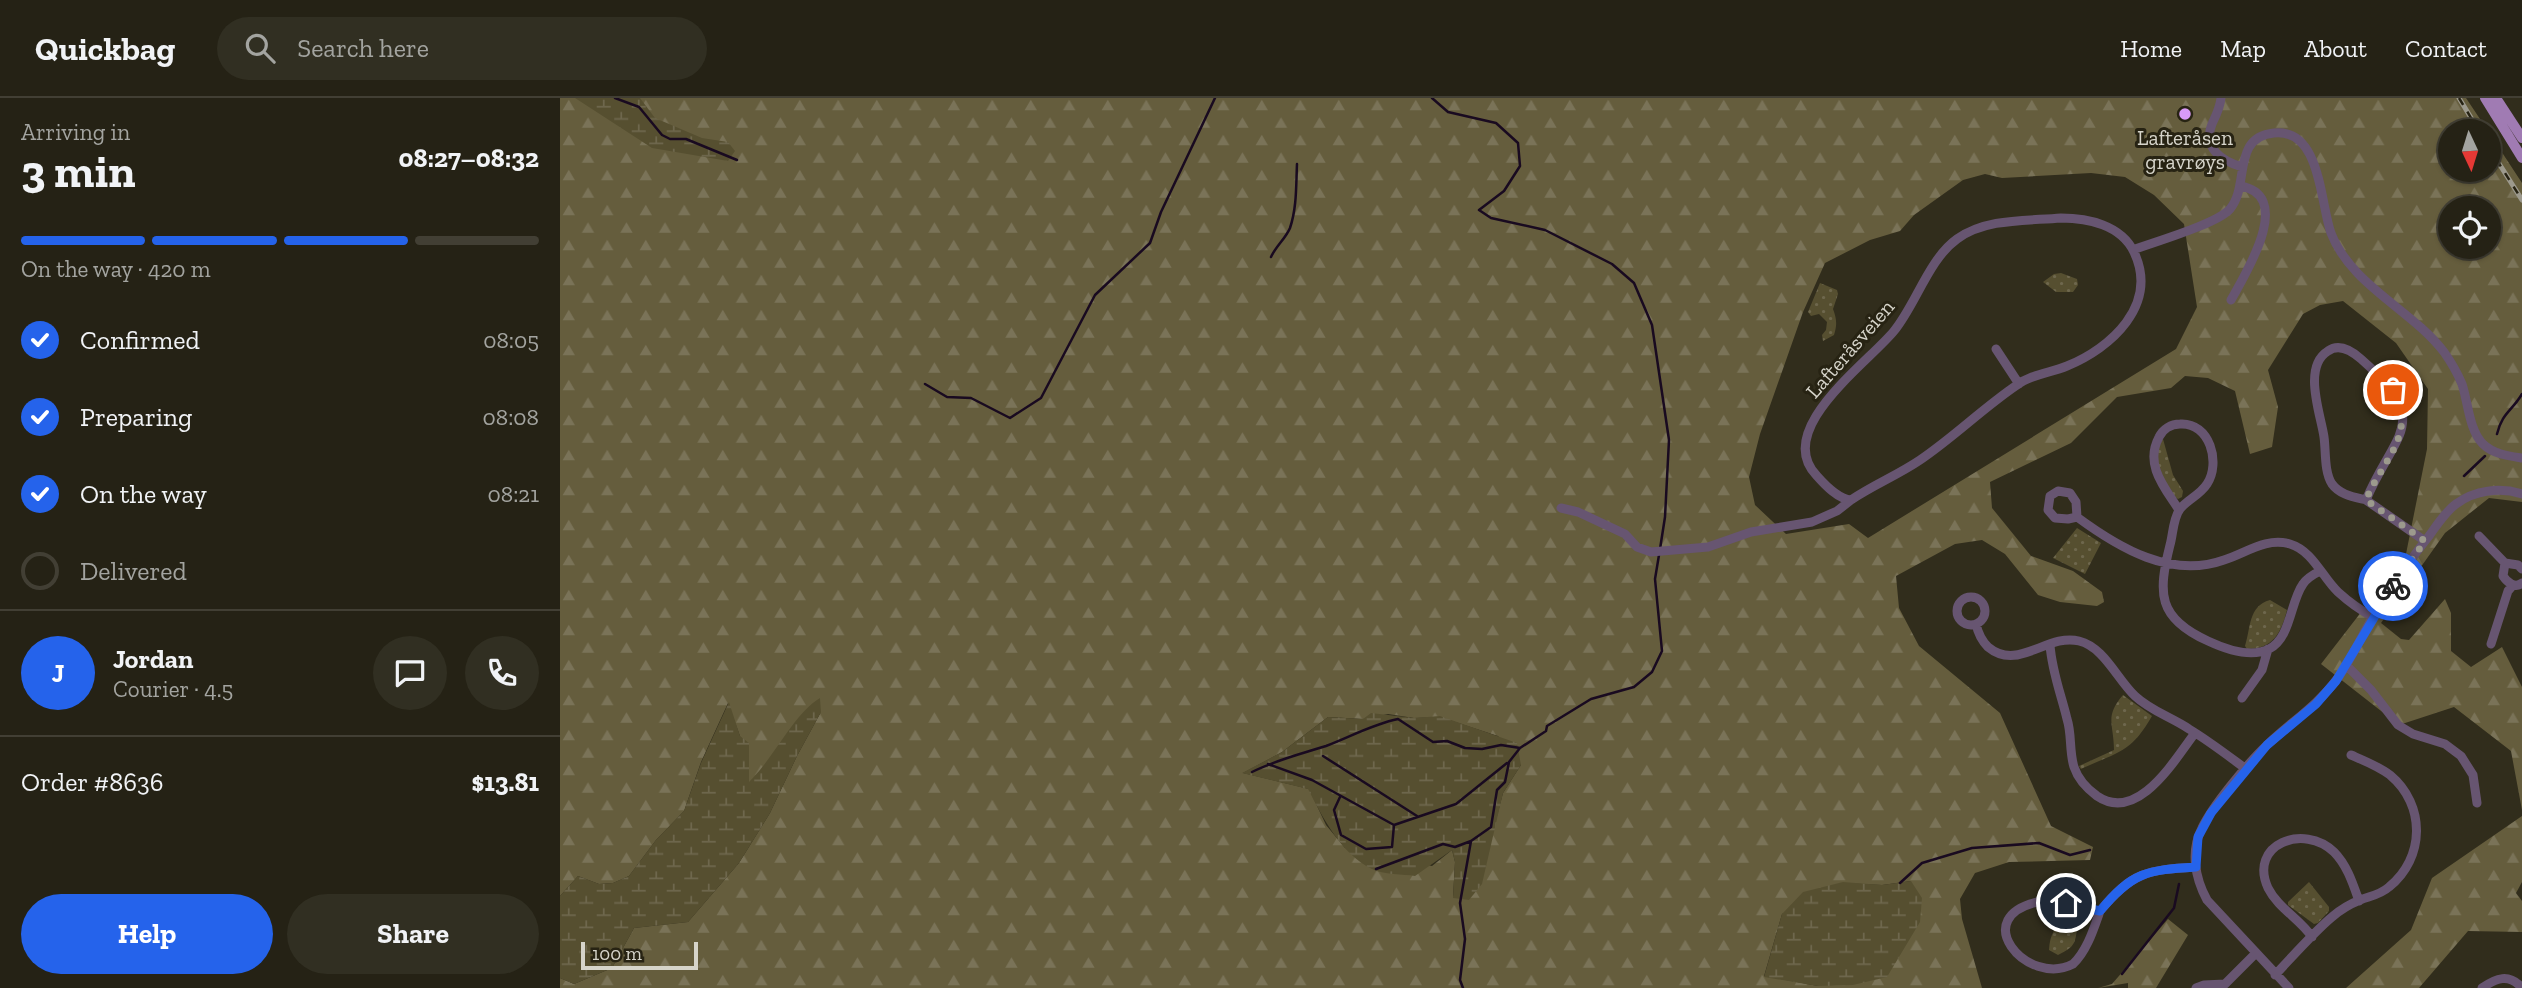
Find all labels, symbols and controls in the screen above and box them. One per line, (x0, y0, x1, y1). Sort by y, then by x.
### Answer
search box (217, 17, 707, 80)
text: Quickbag (35, 29, 175, 68)
icon: search (241, 29, 279, 67)
text: Search here (297, 32, 429, 64)
text: Home (2120, 34, 2182, 63)
text: Map (2220, 34, 2266, 63)
text: About (2304, 34, 2367, 63)
text: Contact (2405, 34, 2487, 63)
marker: Lafteråsen gravrøys (2177, 106, 2193, 122)
text: Arriving in (21, 118, 130, 146)
north arrow (2438, 119, 2501, 182)
map controls (2438, 119, 2501, 259)
place label: Lafteråsen gravrøys (2137, 125, 2233, 174)
text: 08:27–08:32 (399, 142, 539, 174)
text: 3 min (21, 144, 135, 199)
button: locate (2438, 196, 2501, 259)
text: On the way · 420 m (21, 255, 211, 283)
street label: Lafteråsveien (1800, 294, 1899, 403)
icon: check (21, 321, 59, 359)
text: Confirmed (80, 324, 200, 356)
text: 08:05 (483, 326, 539, 354)
pin (2363, 360, 2423, 420)
icon: bag (2374, 371, 2412, 409)
icon: check (21, 398, 59, 436)
text: Preparing (80, 401, 192, 433)
text: 08:08 (483, 403, 539, 431)
icon: check (21, 475, 59, 513)
text: On the way (80, 478, 207, 510)
text: 08:21 (488, 480, 539, 508)
courier (2358, 551, 2428, 621)
text: Delivered (80, 555, 187, 587)
icon: bike (2374, 567, 2412, 605)
button: chat (373, 636, 447, 710)
button: phone (465, 636, 539, 710)
text: Jordan (113, 643, 193, 675)
text: J (52, 657, 64, 689)
text: Courier · 4.5 (113, 675, 233, 703)
text: Order #8636 (21, 766, 163, 798)
text: $13.81 (471, 766, 539, 798)
pin (2036, 873, 2096, 933)
icon: home (2047, 884, 2085, 922)
button: Help (21, 894, 273, 974)
button: Share (287, 894, 539, 974)
scale bar (581, 939, 698, 971)
text: 100 m (592, 942, 642, 965)

